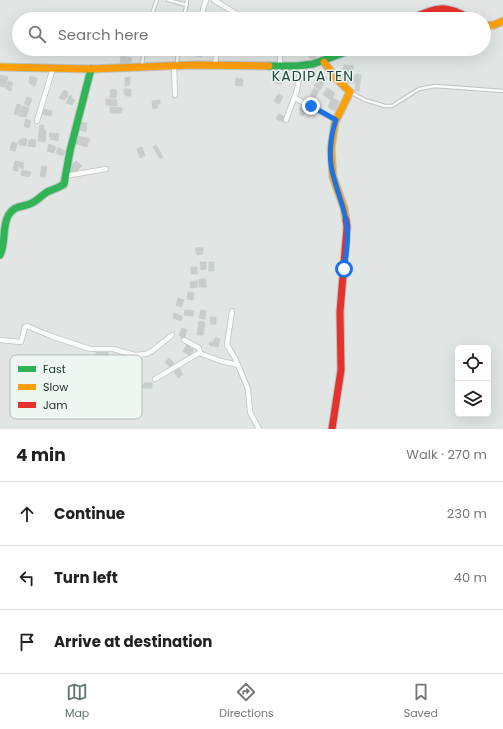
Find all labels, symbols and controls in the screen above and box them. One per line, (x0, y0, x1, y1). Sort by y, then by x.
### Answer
search box (12, 12, 491, 56)
icon: search (26, 23, 48, 45)
text: Search here (58, 24, 148, 45)
district label: KADIPATEN (272, 66, 354, 86)
route end (302, 97, 320, 115)
route start (335, 260, 353, 278)
map controls (455, 345, 491, 417)
button: locate (455, 345, 491, 381)
legend (10, 355, 142, 419)
text: Fast (43, 361, 66, 377)
text: Slow (43, 379, 68, 395)
button: layers (455, 381, 491, 417)
text: Jam (43, 397, 68, 413)
text: 4 min (16, 443, 66, 467)
text: Walk · 270 m (406, 445, 487, 464)
icon: ahead (16, 503, 38, 525)
text: Continue (54, 503, 125, 524)
text: 230 m (447, 504, 487, 523)
icon: left (16, 567, 38, 589)
text: Turn left (54, 567, 118, 588)
text: 40 m (454, 568, 487, 587)
icon: arrive (16, 631, 38, 653)
text: Arrive at destination (54, 631, 212, 652)
tab: Map (65, 681, 89, 722)
tab: Directions (219, 681, 274, 722)
tab: Saved (404, 681, 438, 722)

